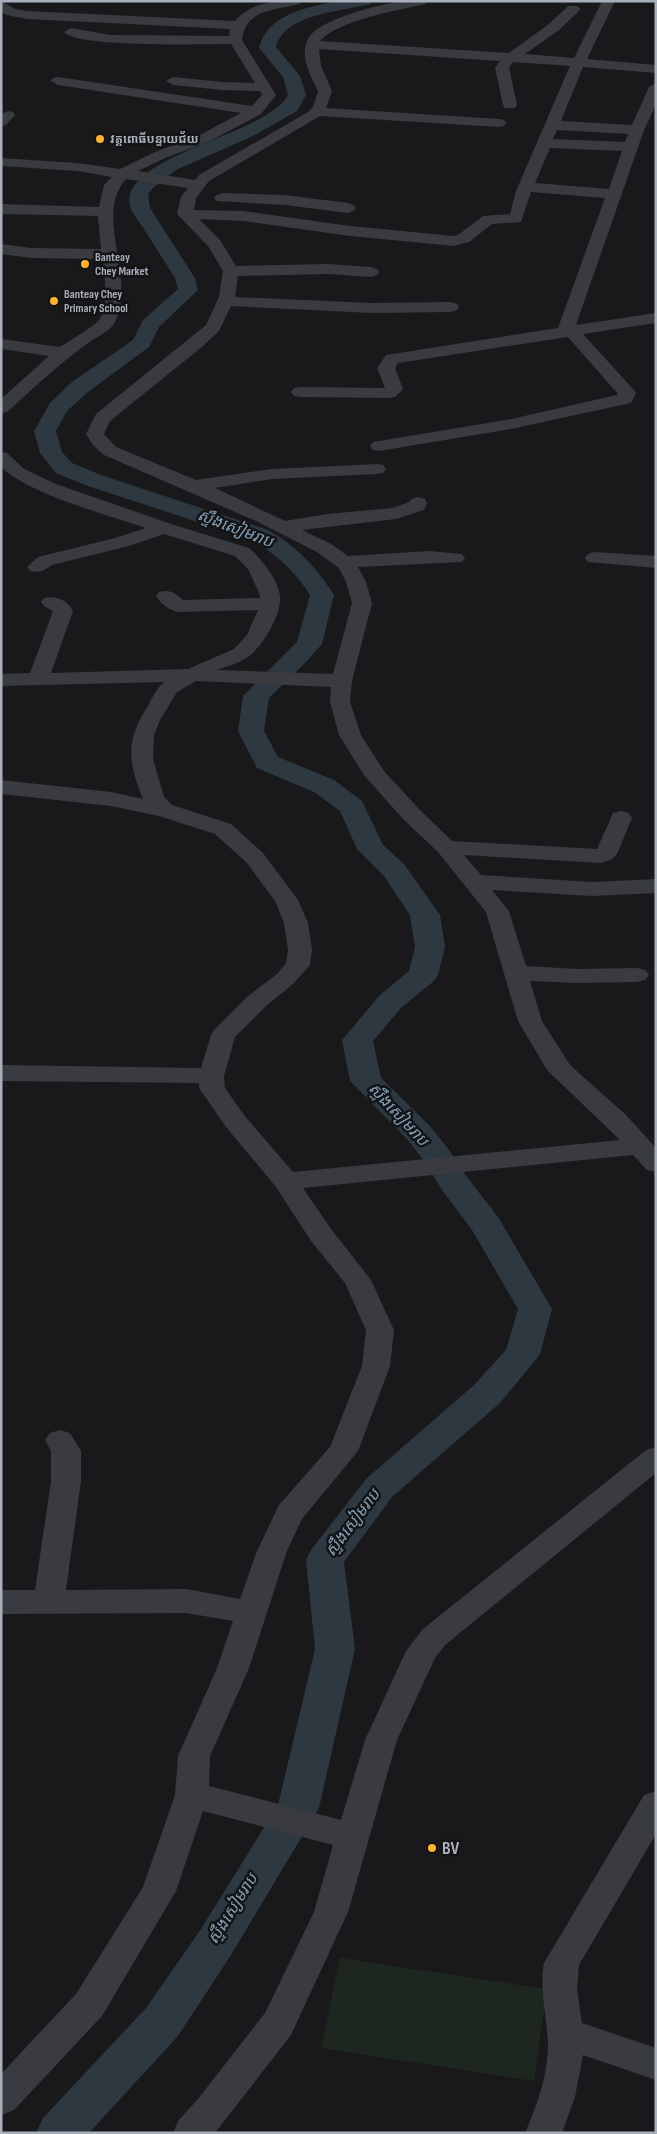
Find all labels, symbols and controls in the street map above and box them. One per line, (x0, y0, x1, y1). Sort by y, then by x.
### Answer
place label: វត្តពោធិ៍បន្ទាយជ័យ (110, 131, 199, 147)
marker: វត្តពោធិ៍បន្ទាយជ័យ (94, 133, 106, 145)
place label: Banteay Chey Market (95, 250, 149, 279)
marker: Banteay Chey Market (79, 258, 91, 270)
place label: Banteay Chey Primary School (64, 287, 128, 316)
marker: Banteay Chey Primary School (48, 295, 60, 307)
water label: ស្ទឹងសៀមរាប (195, 504, 278, 553)
water label: ស្ទឹងសៀមរាប (364, 1078, 435, 1152)
water label: ស្ទឹងសៀមរាប (320, 1483, 386, 1560)
place label: BV (442, 1838, 459, 1859)
marker: BV (426, 1842, 438, 1854)
water label: ស្ទឹងសៀមរាប (202, 1868, 263, 1948)

